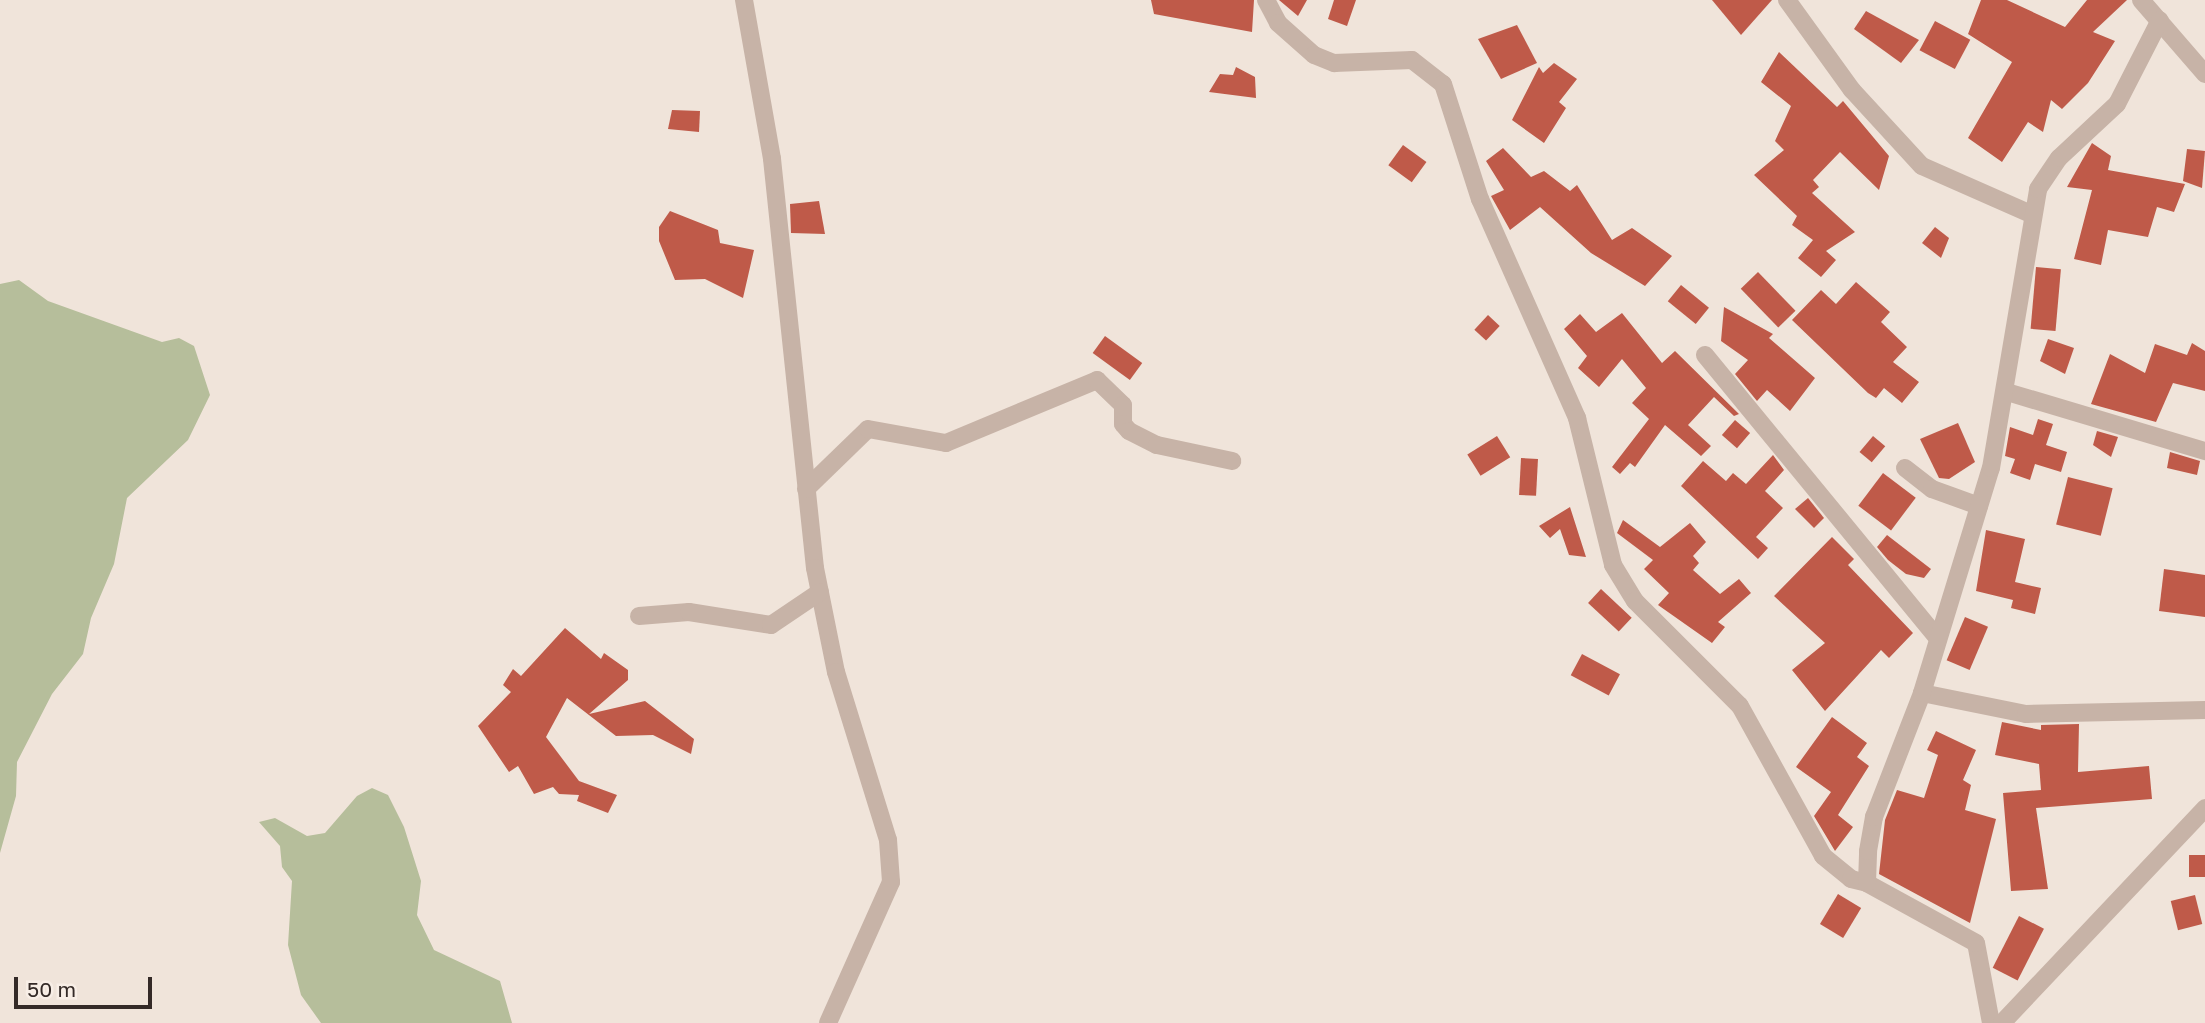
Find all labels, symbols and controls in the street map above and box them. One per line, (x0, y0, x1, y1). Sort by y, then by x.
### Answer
scale bar (18, 964, 156, 1008)
text: 50 m (27, 976, 76, 1002)

